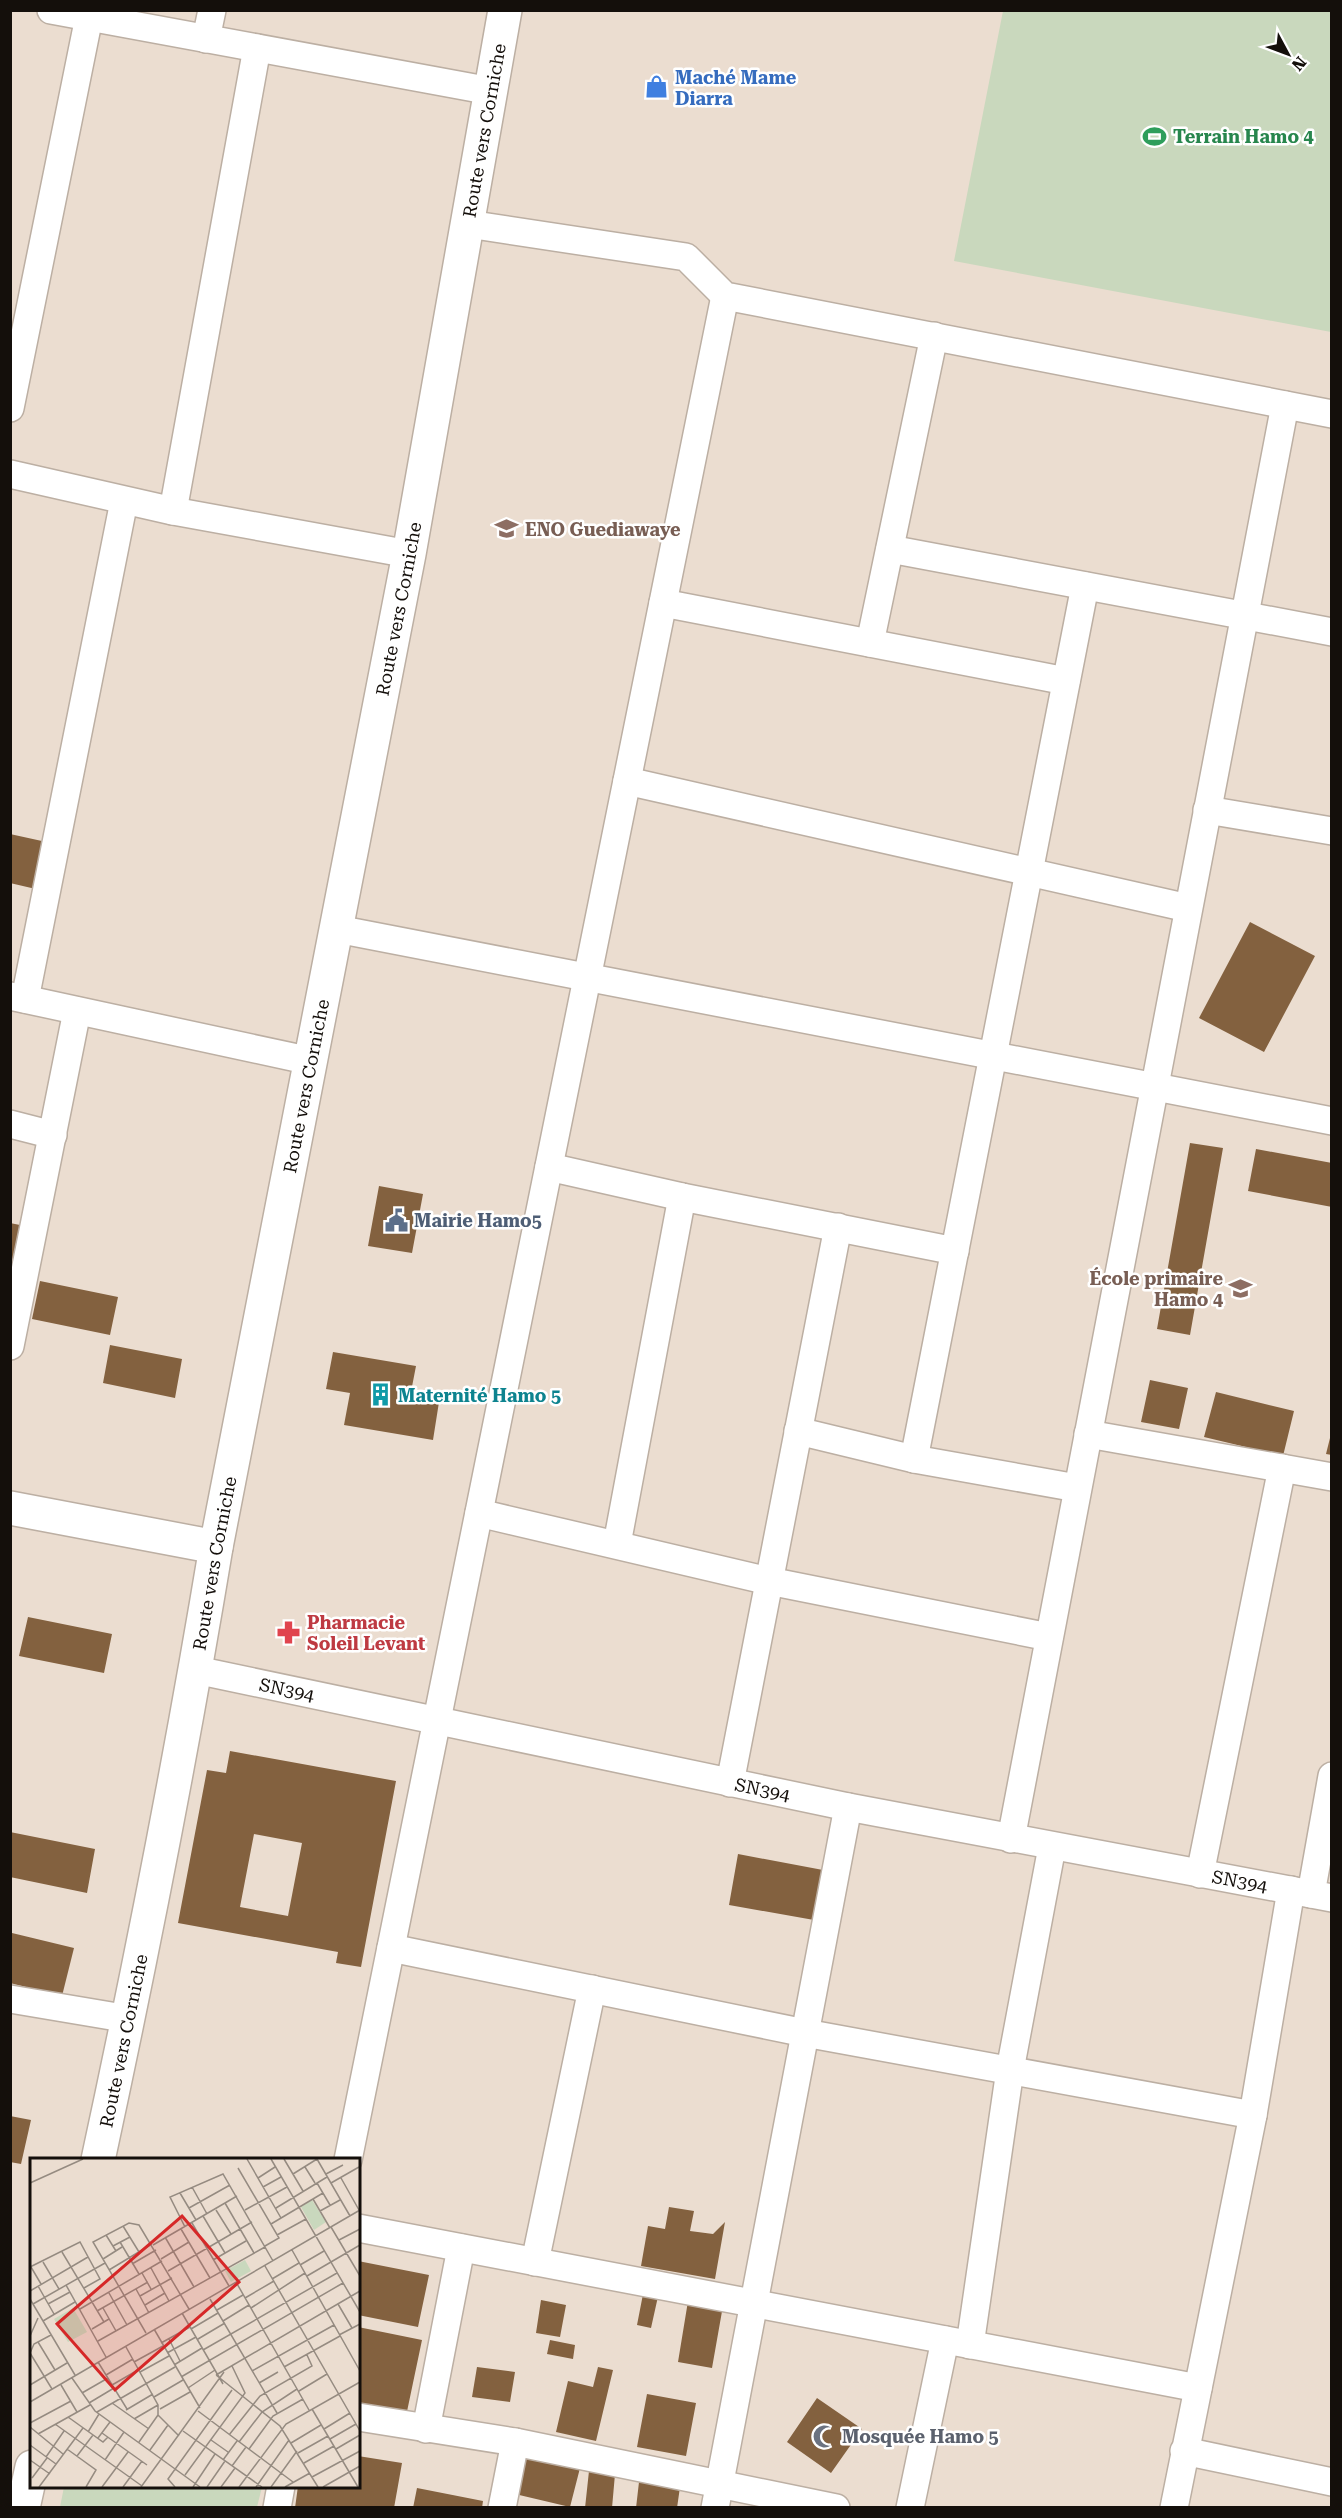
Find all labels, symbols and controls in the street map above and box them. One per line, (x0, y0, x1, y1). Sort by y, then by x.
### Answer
north arrow (1258, 24, 1318, 84)
street label: Route vers Corniche (458, 42, 509, 219)
text: N (1288, 53, 1310, 74)
place label: Maché Mame Diarra (675, 67, 797, 109)
shop icon: Maché Mame Diarra (644, 74, 670, 100)
sports icon: Terrain Hamo 4 (1142, 123, 1168, 149)
place label: Terrain Hamo 4 (1173, 126, 1314, 147)
school or university icon: ENO Guediawaye (494, 516, 520, 542)
place label: ENO Guediawaye (525, 519, 681, 540)
street label: Route vers Corniche (371, 520, 425, 697)
street label: Route vers Corniche (278, 997, 333, 1175)
public building icon: Mairie Hamo5 (383, 1207, 409, 1233)
place label: Mairie Hamo5 (414, 1210, 542, 1231)
place label: École primaire Hamo 4 (1089, 1267, 1223, 1310)
school or university icon: École primaire Hamo 4 (1228, 1275, 1254, 1301)
building icon: Maternité Hamo 5 (367, 1382, 393, 1408)
place label: Maternité Hamo 5 (398, 1385, 561, 1406)
street label: Route vers Corniche (188, 1474, 240, 1652)
place label: Pharmacie Soleil Levant (307, 1612, 425, 1654)
pharmacy icon: Pharmacie Soleil Levant (276, 1619, 302, 1645)
street label: SN394 (257, 1673, 317, 1705)
street label: SN394 (733, 1773, 792, 1805)
street label: SN394 (1210, 1865, 1269, 1896)
street label: Route vers Corniche (95, 1952, 151, 2129)
inset map (30, 2158, 360, 2488)
mosque icon: Mosquée Hamo 5 (811, 2423, 837, 2449)
place label: Mosquée Hamo 5 (842, 2426, 999, 2447)

